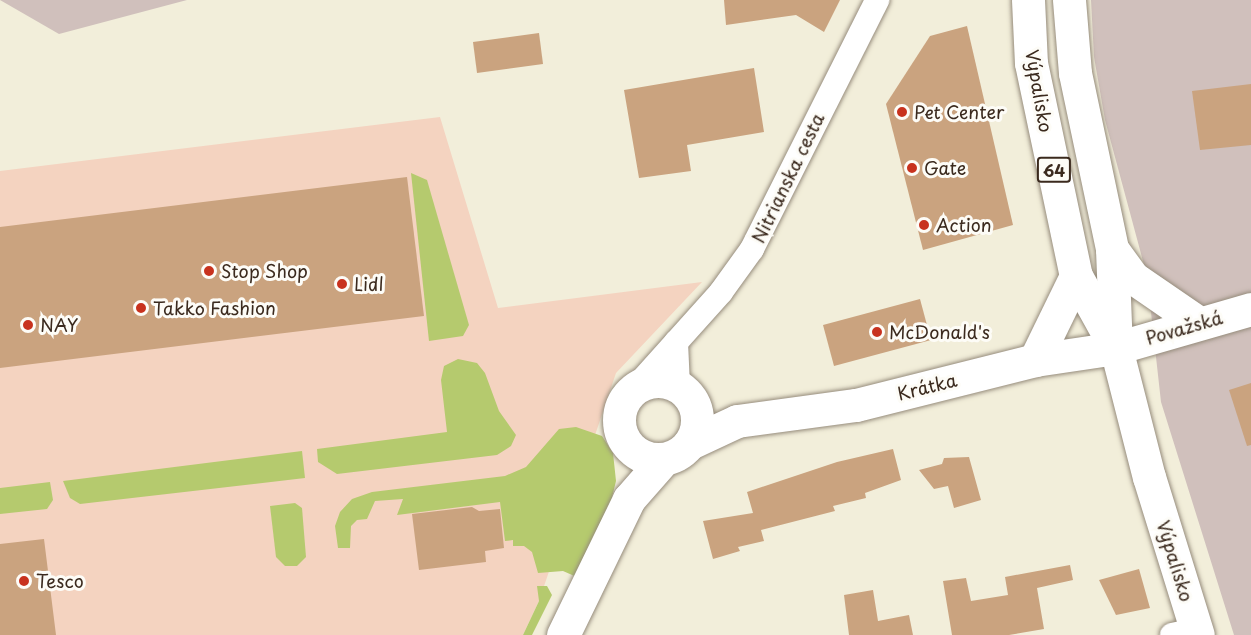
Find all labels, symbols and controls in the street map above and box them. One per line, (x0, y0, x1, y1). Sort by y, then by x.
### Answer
street label: Výpalisko (1021, 48, 1057, 134)
place label: Pet Center (914, 101, 1007, 123)
marker: Pet Center (895, 105, 909, 119)
street label: Nitrianska cesta (747, 109, 829, 247)
place label: Gate (924, 157, 966, 179)
road number: 64 (1036, 157, 1072, 183)
marker: Gate (905, 161, 919, 175)
place label: Action (936, 214, 992, 236)
marker: Action (917, 218, 931, 232)
place label: Stop Shop (221, 260, 308, 282)
marker: Stop Shop (202, 264, 216, 278)
place label: Lidl (354, 273, 384, 295)
marker: Lidl (335, 277, 349, 291)
place label: Takko Fashion (153, 297, 278, 319)
marker: Takko Fashion (134, 301, 148, 315)
street label: Považská (1143, 307, 1225, 349)
place label: NAY (40, 314, 78, 336)
marker: NAY (21, 318, 35, 332)
place label: McDonald's (889, 321, 990, 343)
marker: McDonald's (870, 325, 884, 339)
street label: Krátka (895, 369, 959, 405)
street label: Výpalisko (1152, 518, 1198, 604)
place label: Tesco (36, 570, 84, 592)
marker: Tesco (17, 574, 31, 588)

